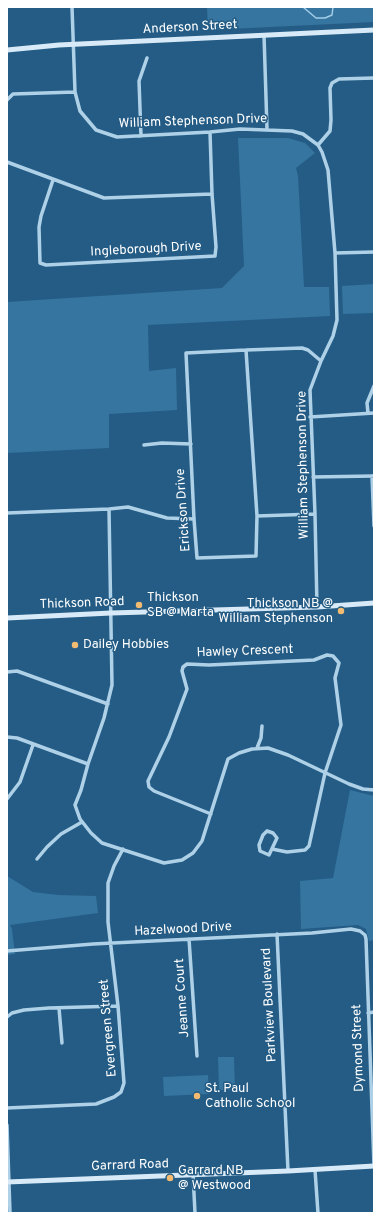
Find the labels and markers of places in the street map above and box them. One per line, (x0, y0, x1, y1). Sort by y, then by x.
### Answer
place label: Thickson SB @ Marta (147, 590, 214, 621)
place label: Thickson NB @ William Stephenson (218, 596, 333, 627)
marker: Thickson SB @ Marta (134, 600, 144, 610)
marker: Thickson NB @ William Stephenson (336, 606, 346, 616)
place label: Dailey Hobbies (83, 637, 169, 653)
marker: Dailey Hobbies (70, 640, 80, 650)
place label: St. Paul Catholic School (205, 1081, 295, 1112)
marker: St. Paul Catholic School (192, 1091, 202, 1101)
place label: Garrard NB @ Westwood (178, 1163, 251, 1194)
marker: Garrard NB @ Westwood (165, 1173, 175, 1183)

